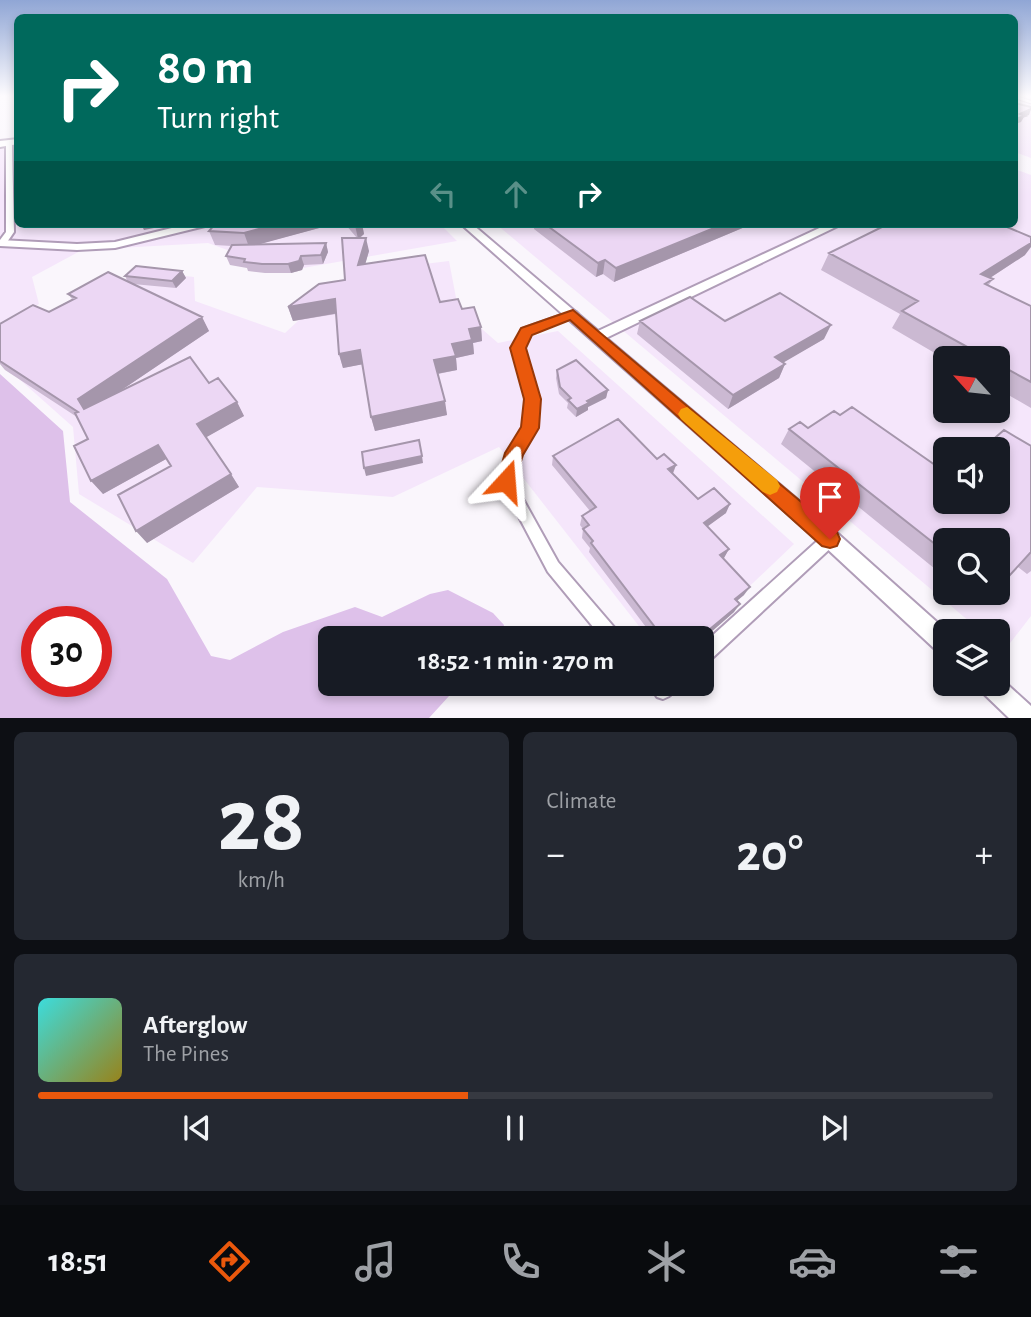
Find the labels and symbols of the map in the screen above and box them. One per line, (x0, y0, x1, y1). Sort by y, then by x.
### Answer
north arrow (933, 346, 1010, 424)
position arrow (469, 444, 543, 518)
pin (800, 467, 860, 539)
speed limit sign: 30 (21, 606, 112, 697)

